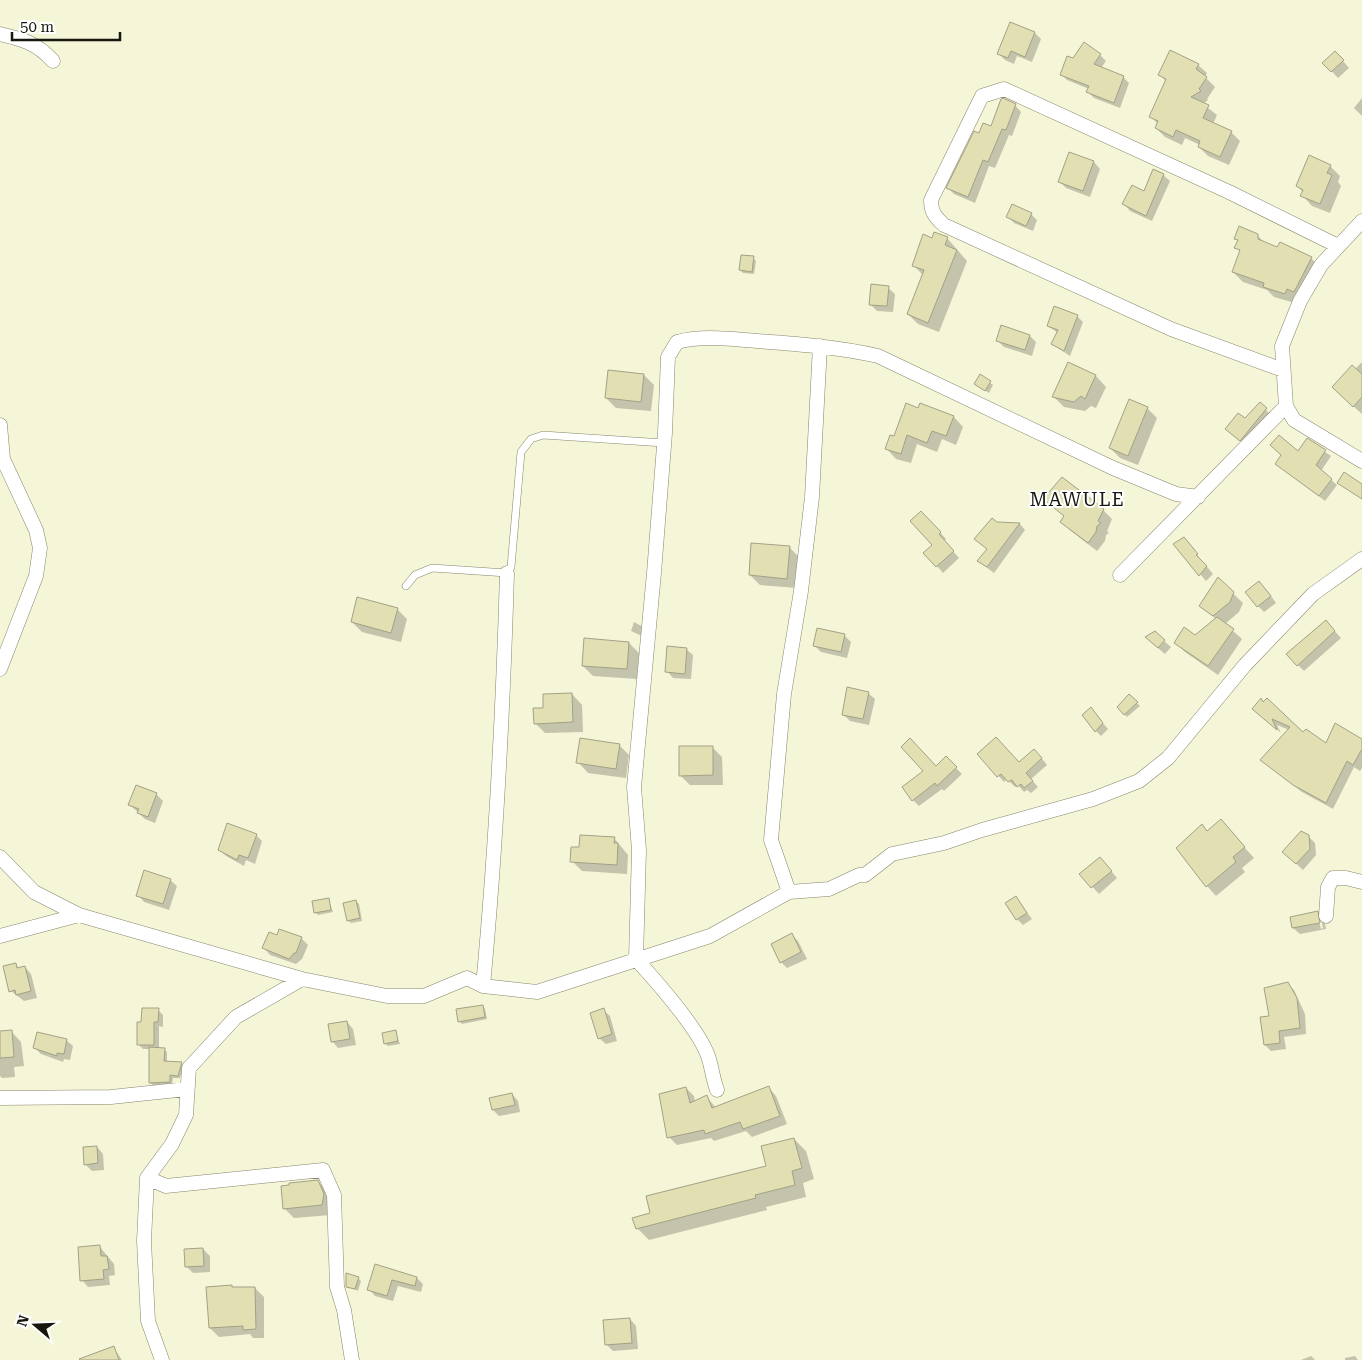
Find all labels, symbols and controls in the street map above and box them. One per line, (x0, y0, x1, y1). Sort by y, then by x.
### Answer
scale bar (12, 10, 120, 42)
text: 50 m (20, 18, 55, 36)
district label: MAWULE (1029, 488, 1125, 511)
north arrow (10, 1300, 60, 1350)
text: N (13, 1313, 32, 1328)

